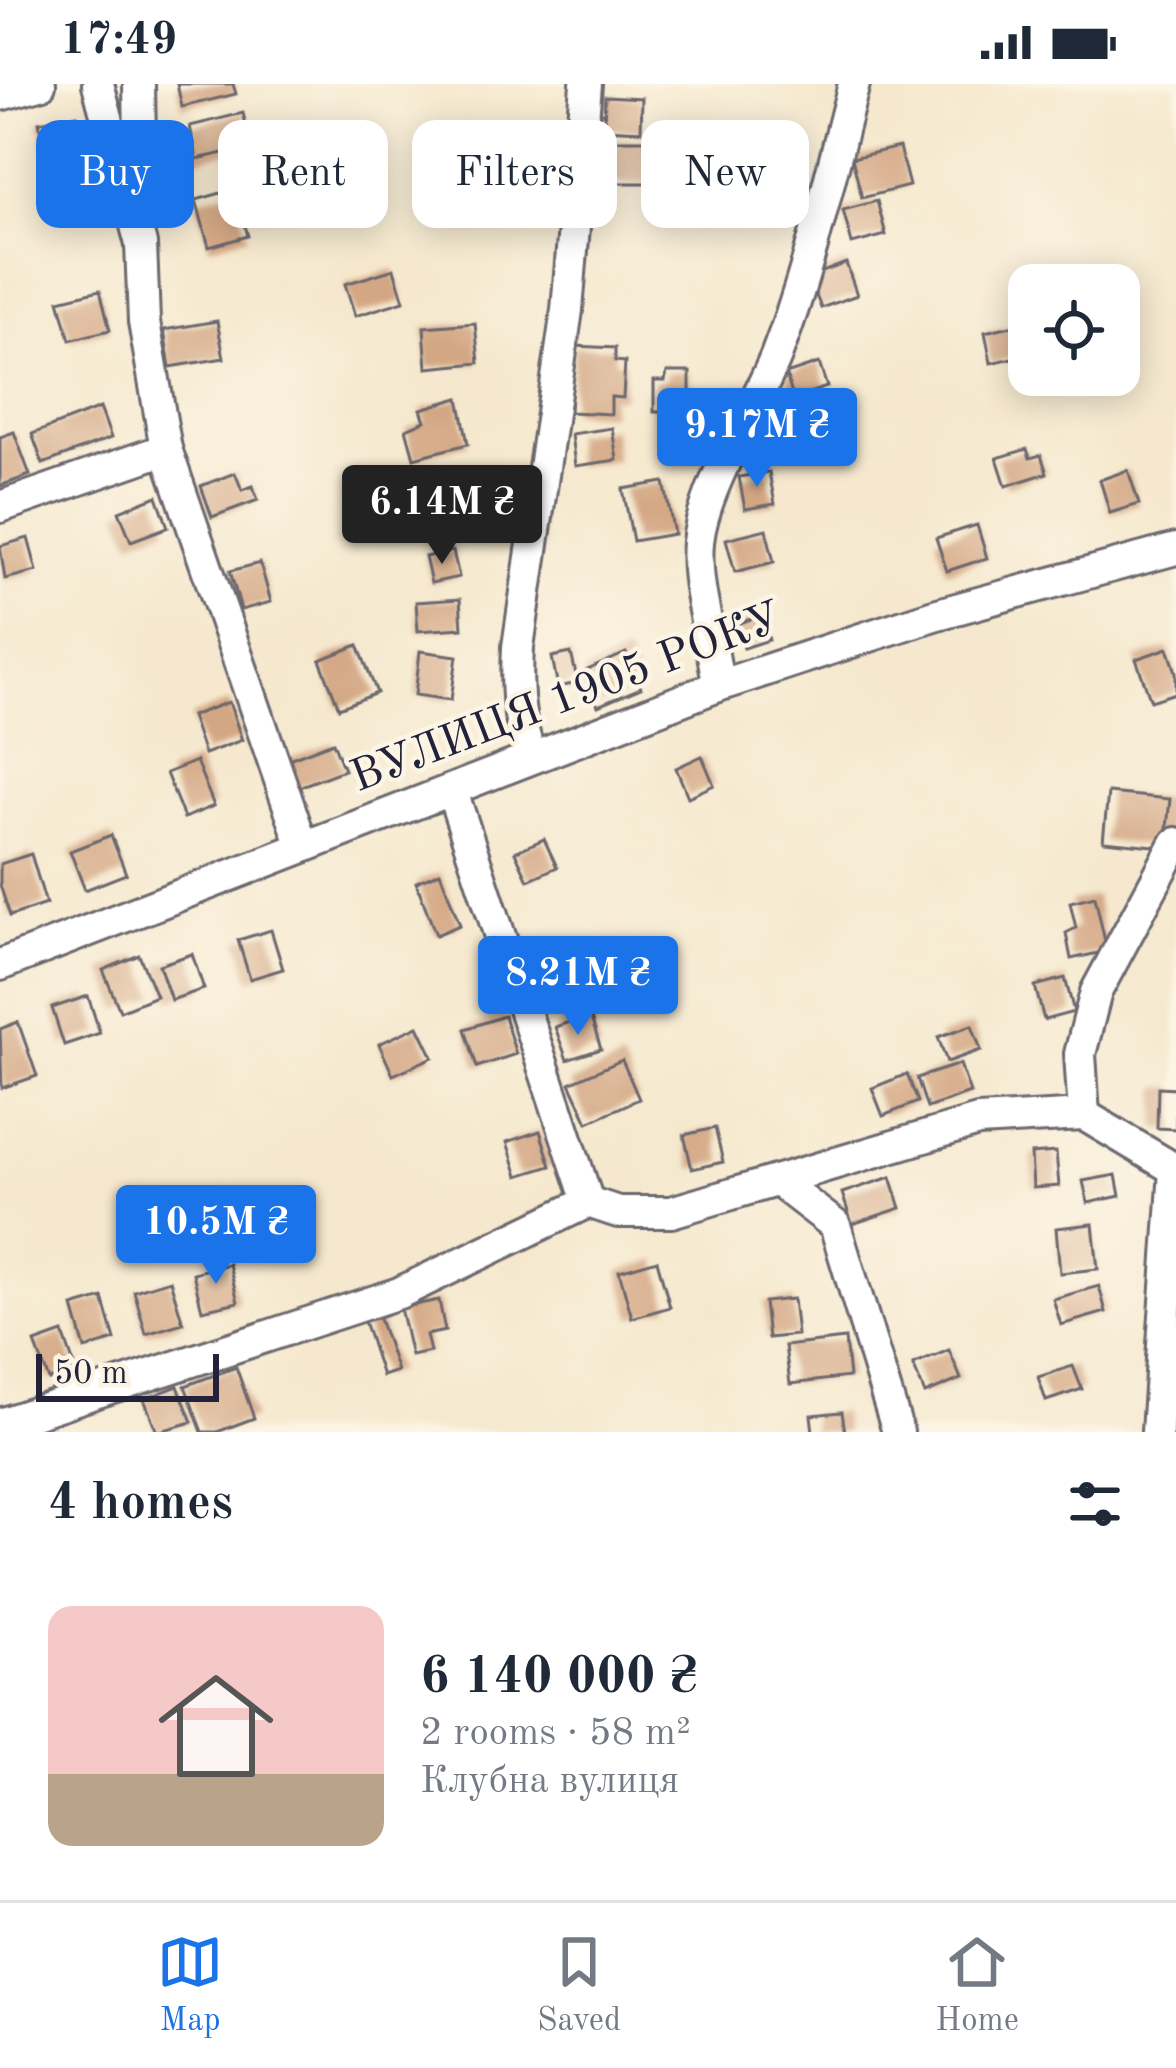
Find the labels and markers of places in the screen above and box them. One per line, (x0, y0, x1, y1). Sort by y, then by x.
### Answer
pin: 9.17M ₴ (646, 388, 868, 490)
pin: 6.14M ₴ (331, 465, 553, 567)
pin: 8.21M ₴ (467, 936, 689, 1038)
pin: 10.5M ₴ (105, 1185, 327, 1287)

